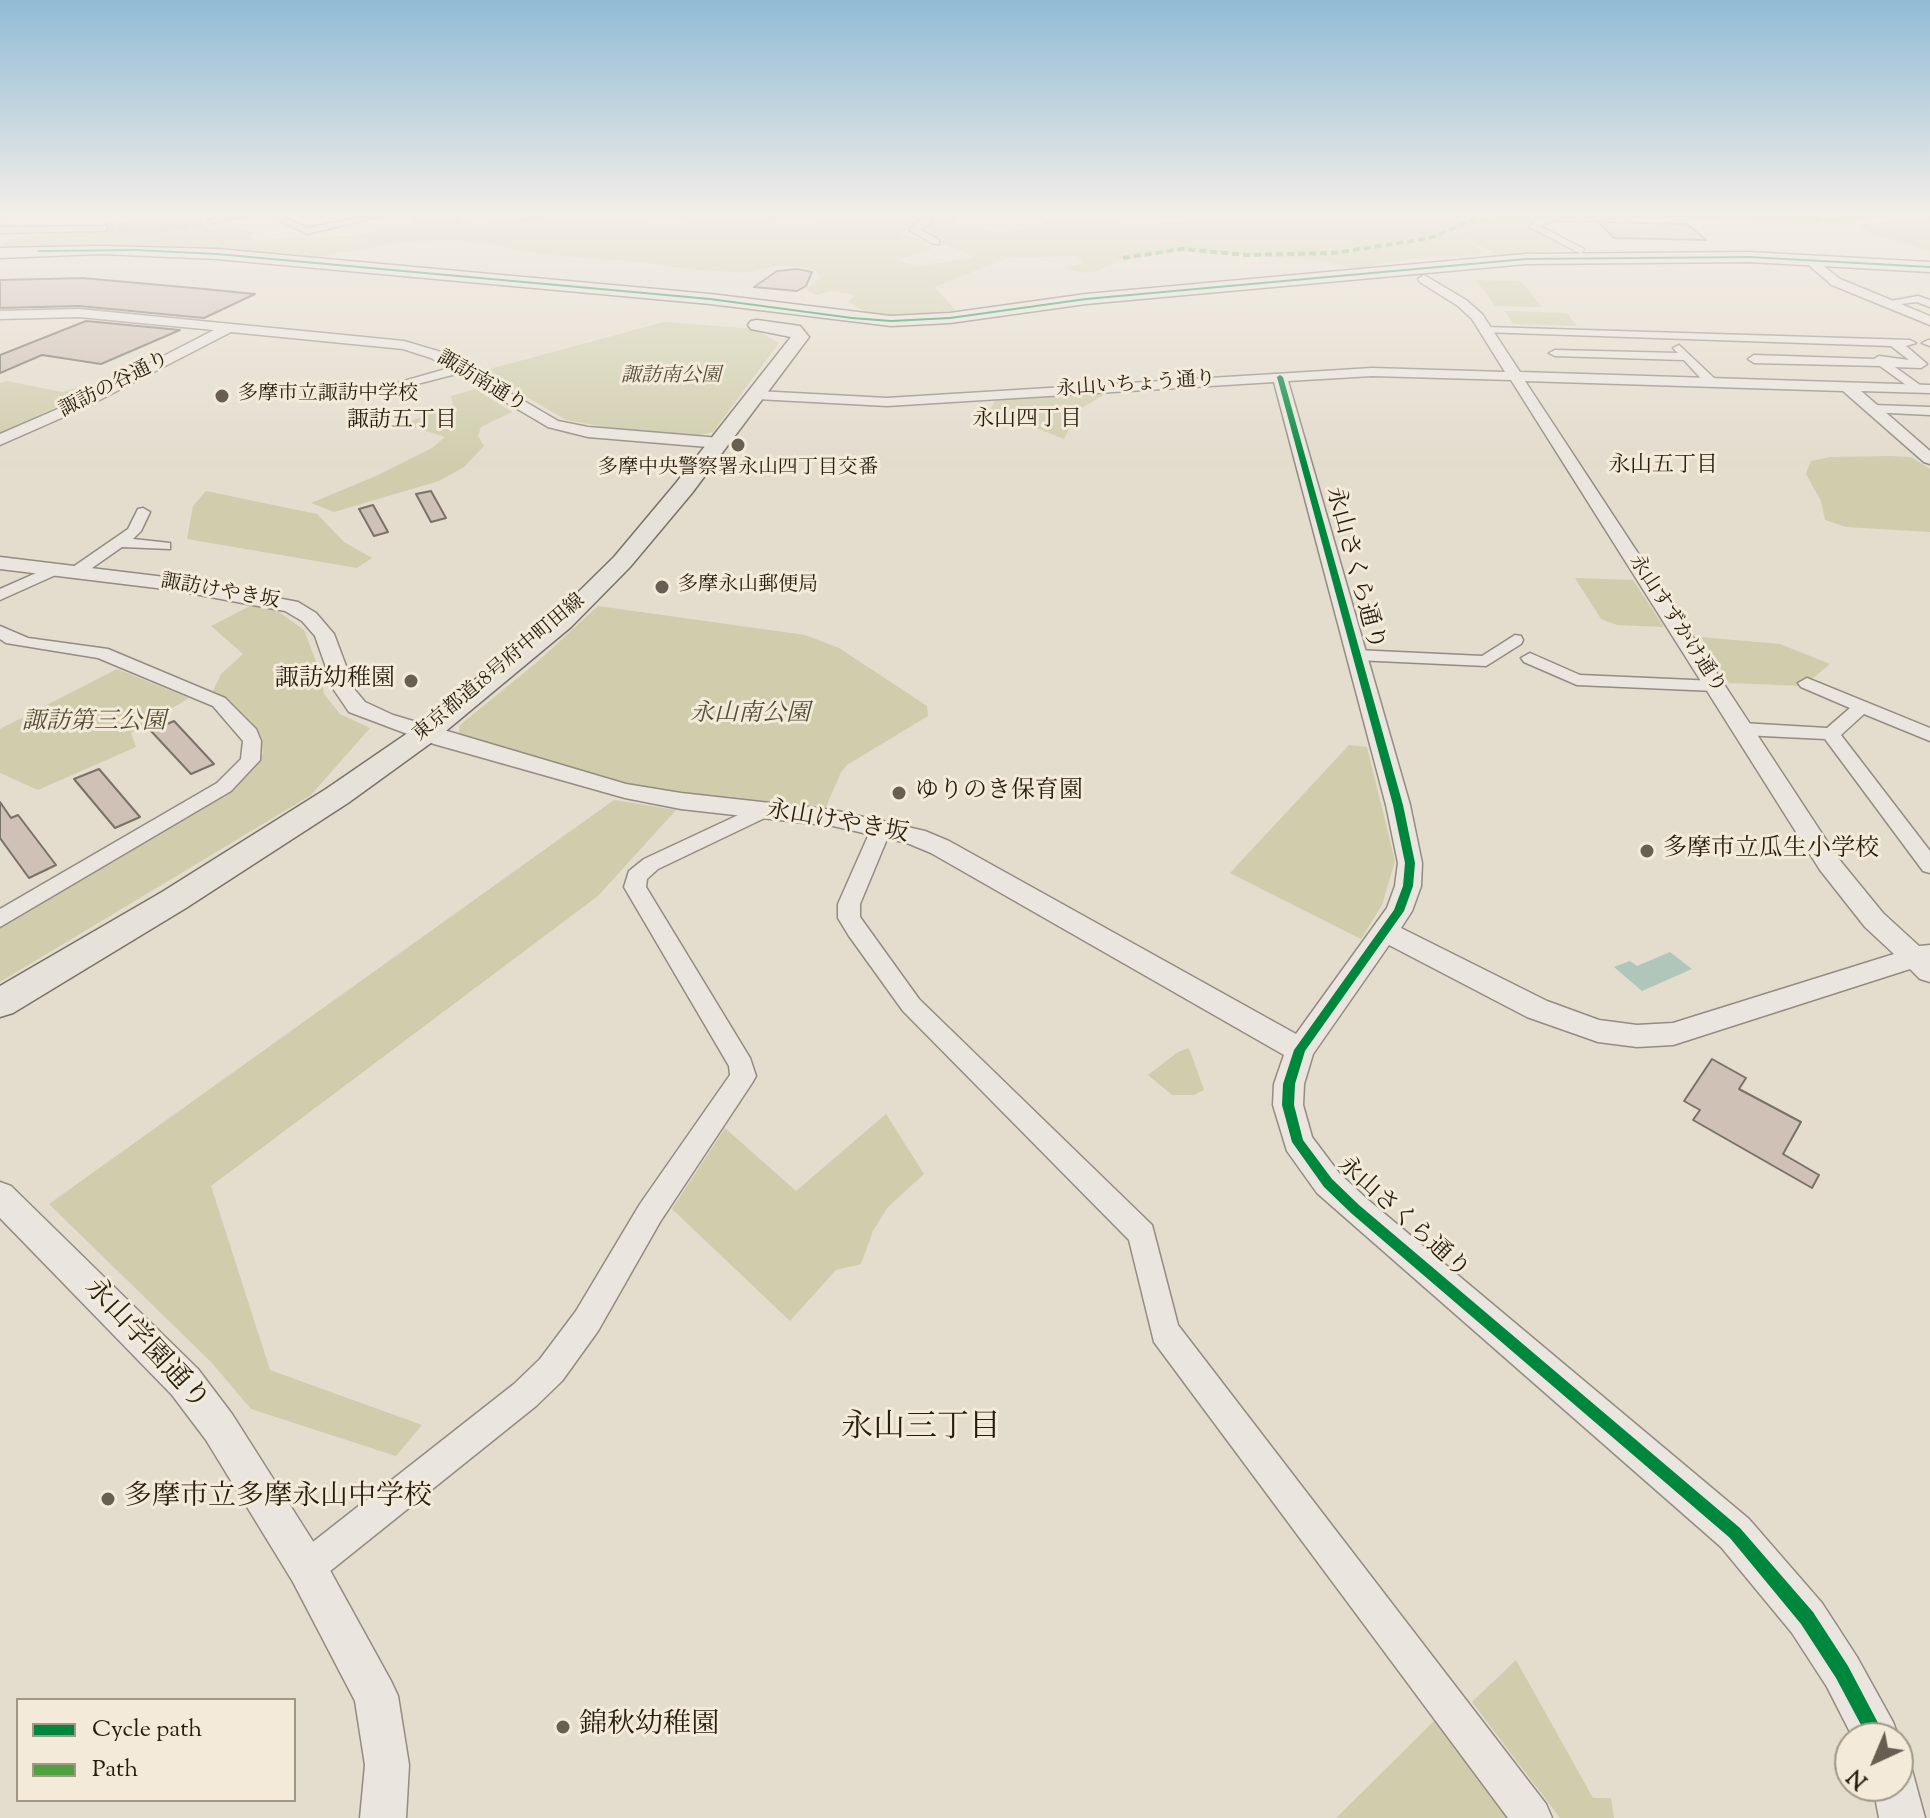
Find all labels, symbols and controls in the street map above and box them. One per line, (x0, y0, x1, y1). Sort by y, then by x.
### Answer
street label: 諏訪南通り (432, 347, 530, 419)
street label: 諏訪の谷通り (56, 348, 174, 424)
park label: 諏訪南公園 (621, 366, 721, 390)
street label: 永山いちょう通り (1055, 368, 1217, 404)
place label: 多摩市立諏訪中学校 (238, 384, 418, 408)
marker: 多摩市立諏訪中学校 (213, 387, 231, 405)
district label: 永山四丁目 (972, 408, 1082, 434)
district label: 諏訪五丁目 (347, 409, 457, 435)
marker: 多摩中央警察署永山四丁目交番 (729, 436, 747, 454)
district label: 永山五丁目 (1608, 454, 1718, 480)
place label: 多摩中央警察署永山四丁目交番 (598, 458, 878, 482)
street label: 永山さくら通り (1317, 484, 1389, 654)
street label: 永山すずかけ通り (1622, 551, 1730, 699)
street label: 諏訪けやき坂 (159, 571, 281, 615)
place label: 多摩永山郵便局 (678, 575, 818, 599)
marker: 多摩永山郵便局 (653, 578, 671, 596)
street label: 東京都道18号府中町田線 (409, 590, 591, 748)
place label: 諏訪幼稚園 (275, 667, 395, 695)
marker: 諏訪幼稚園 (402, 672, 420, 690)
park label: 永山南公園 (690, 702, 810, 730)
park label: 諏訪第三公園 (22, 710, 166, 738)
place label: ゆりのき保育園 (915, 779, 1083, 807)
marker: ゆりのき保育園 (890, 784, 908, 802)
street label: 永山けやき坂 (764, 797, 910, 851)
place label: 多摩市立瓜生小学校 (1663, 837, 1879, 865)
marker: 多摩市立瓜生小学校 (1638, 842, 1656, 860)
street label: 永山さくら通り (1330, 1152, 1474, 1286)
street label: 永山学園通り (75, 1273, 215, 1419)
district label: 永山三丁目 (841, 1412, 1001, 1450)
place label: 多摩市立多摩永山中学校 (124, 1482, 432, 1516)
marker: 多摩市立多摩永山中学校 (99, 1490, 117, 1508)
legend (16, 1698, 296, 1802)
place label: 錦秋幼稚園 (579, 1710, 719, 1744)
text: Cycle path (92, 1713, 202, 1747)
marker: 錦秋幼稚園 (554, 1718, 572, 1736)
north arrow (1834, 1722, 1914, 1802)
text: Path (92, 1753, 138, 1787)
text: N (1841, 1760, 1876, 1795)

